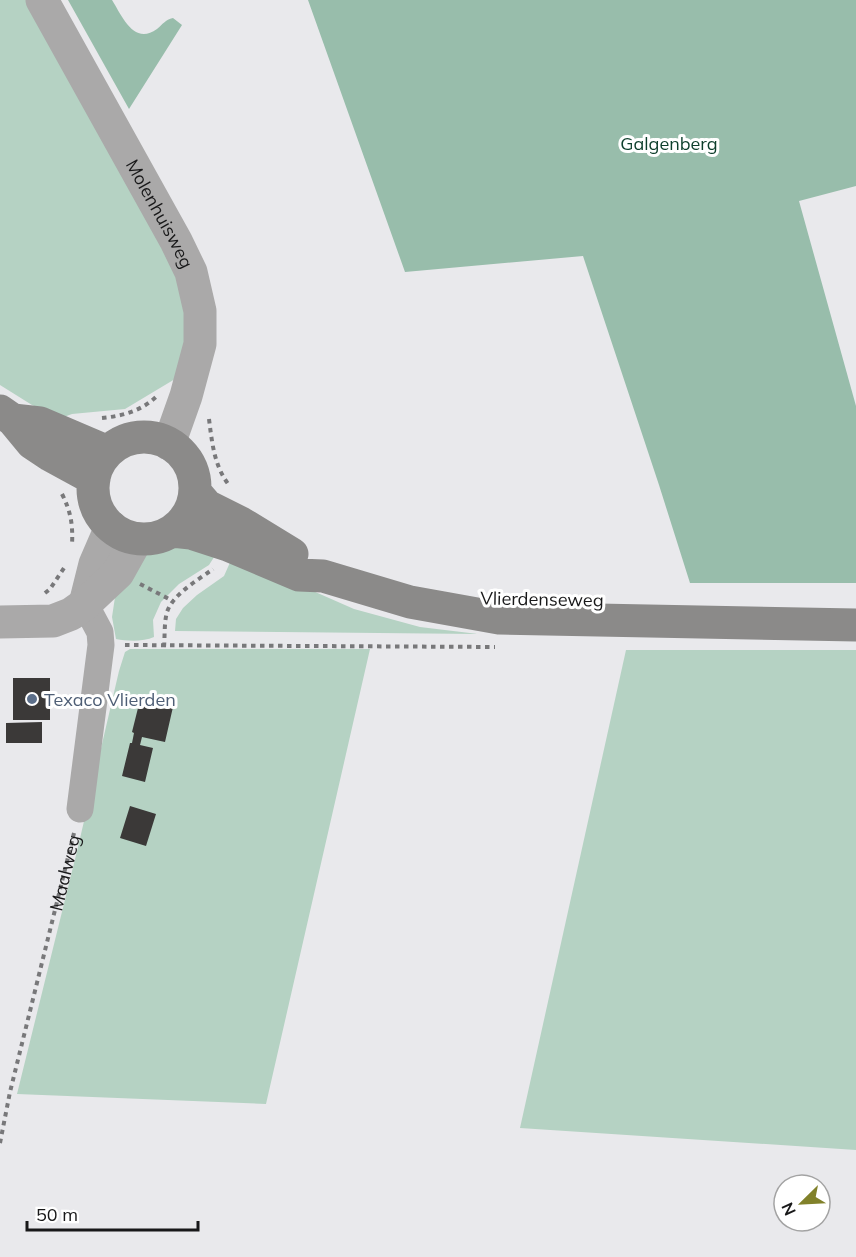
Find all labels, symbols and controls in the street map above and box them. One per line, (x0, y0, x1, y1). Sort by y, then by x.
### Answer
park label: Galgenberg (620, 132, 718, 155)
street label: Molenhuisweg (121, 155, 199, 272)
street label: Vlierdenseweg (480, 586, 604, 612)
place label: Texaco Vlierden (44, 688, 176, 711)
marker: Texaco Vlierden (25, 692, 39, 706)
street label: Maalweg (44, 832, 85, 913)
north arrow (772, 1173, 832, 1233)
scale bar (27, 1194, 198, 1232)
text: N (777, 1200, 800, 1219)
text: 50 m (36, 1203, 78, 1226)

